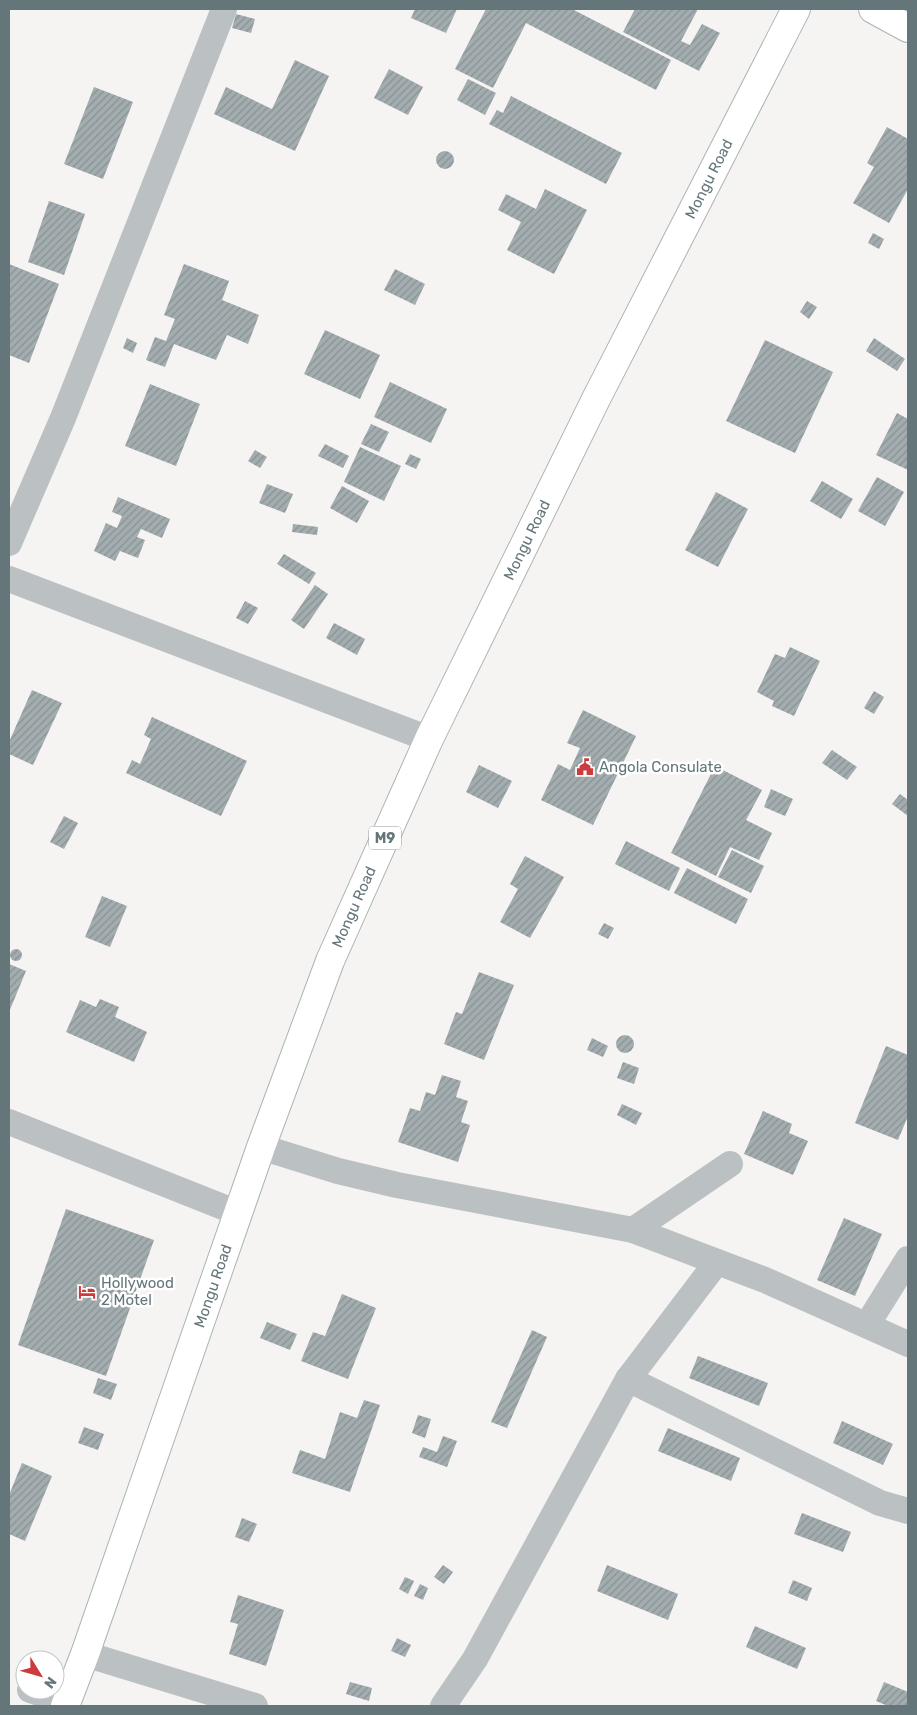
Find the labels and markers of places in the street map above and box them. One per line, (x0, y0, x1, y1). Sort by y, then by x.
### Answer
public building icon: Angola Consulate (575, 757, 595, 777)
place label: Angola Consulate (599, 758, 722, 776)
place label: Hollywood 2 Motel (101, 1274, 174, 1309)
hotel icon: Hollywood 2 Motel (77, 1282, 97, 1302)

